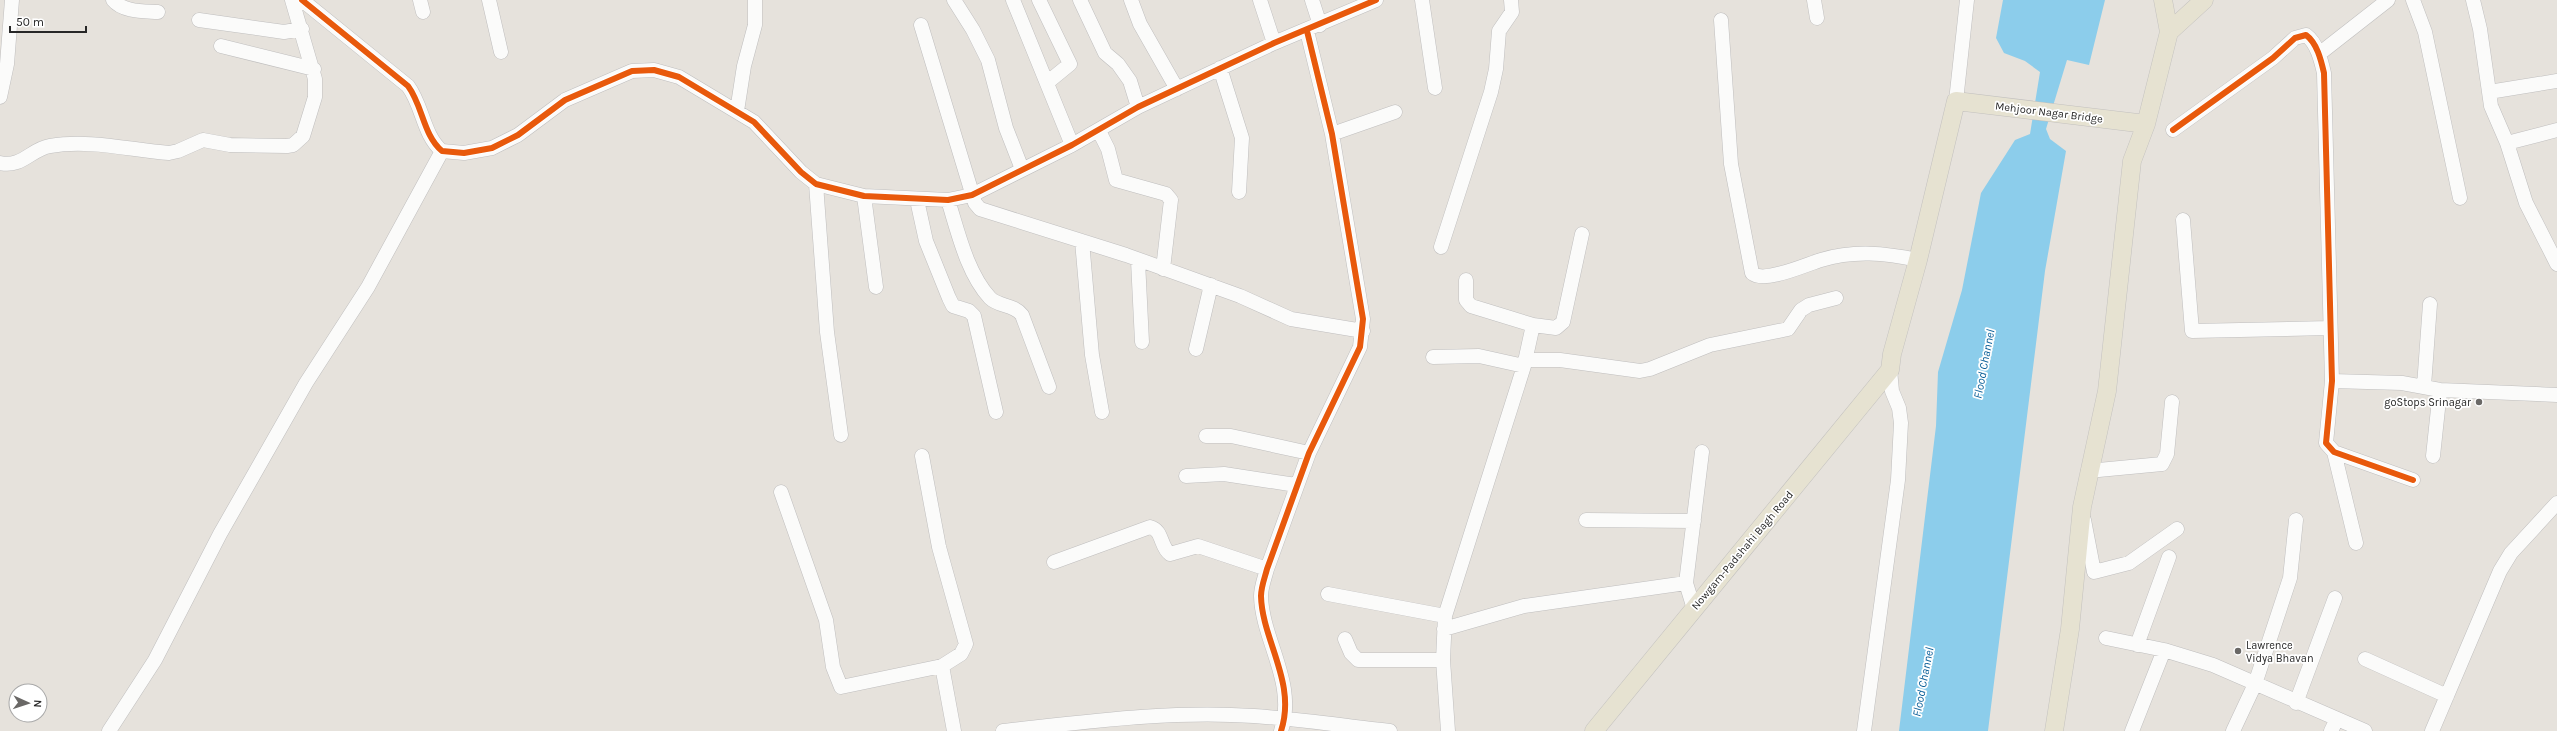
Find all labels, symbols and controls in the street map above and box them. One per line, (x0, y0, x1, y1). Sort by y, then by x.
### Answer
scale bar (10, 8, 86, 34)
text: 50 m (16, 15, 44, 29)
street label: Mehjoor Nagar Bridge (1994, 99, 2104, 126)
water label: Flood Channel (1970, 328, 1998, 400)
place label: goStops Srinagar (2384, 396, 2471, 409)
marker: goStops Srinagar (2474, 397, 2484, 407)
street label: Nowgam-Padshahi Bagh Road (1689, 488, 1796, 612)
place label: Lawrence Vidya Bhavan (2246, 639, 2314, 665)
water label: Flood Channel (1909, 646, 1937, 718)
marker: Lawrence Vidya Bhavan (2233, 646, 2243, 656)
north arrow (8, 683, 48, 723)
text: N (31, 699, 44, 708)

